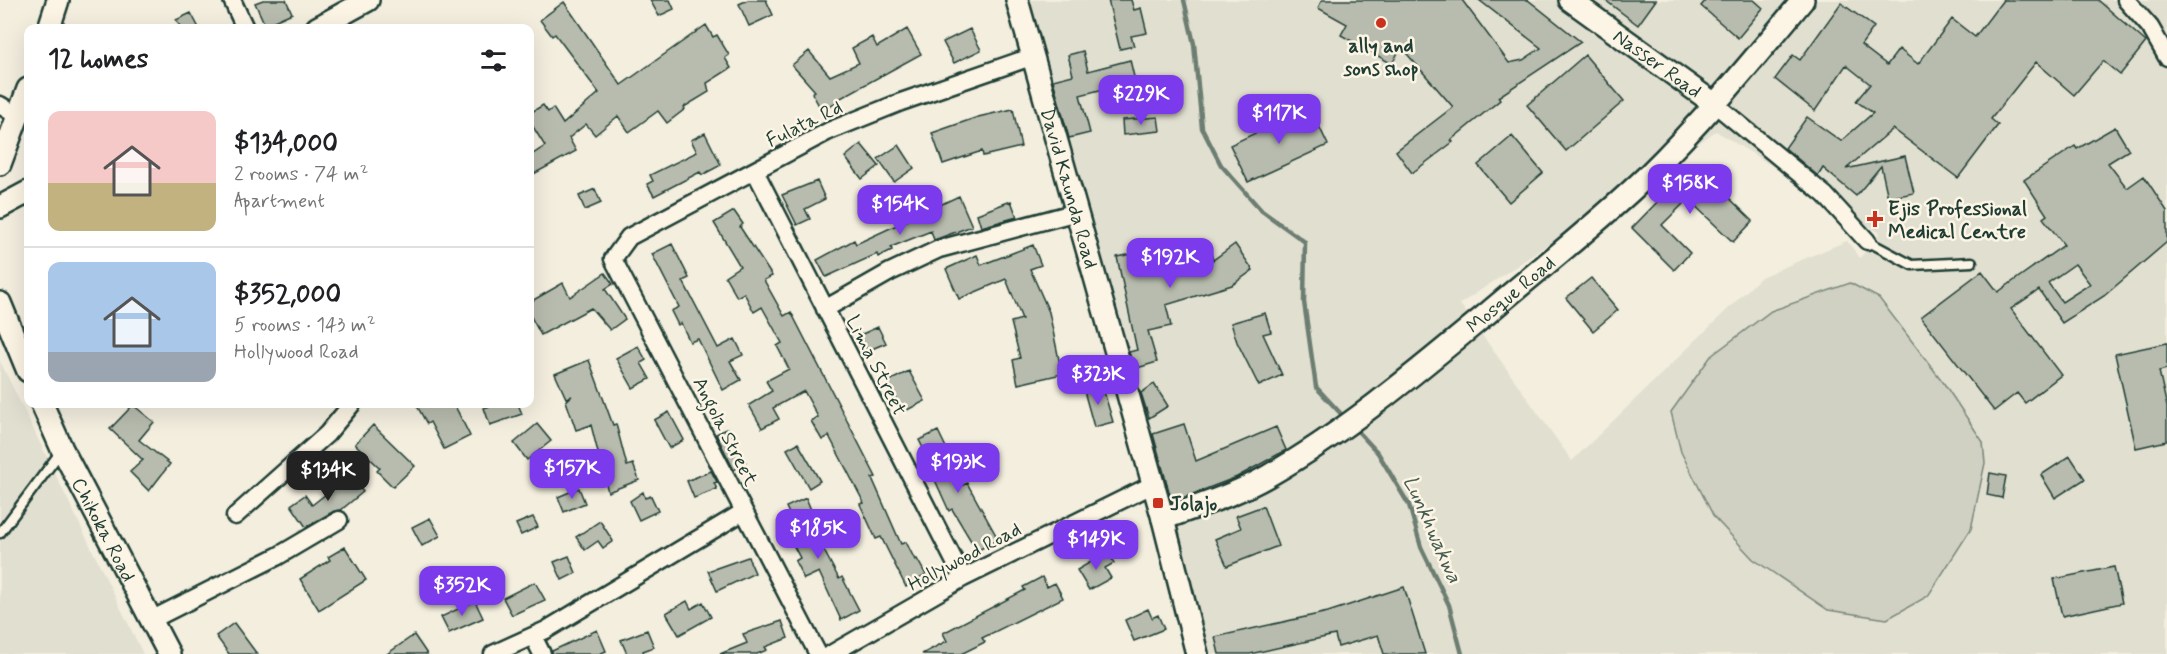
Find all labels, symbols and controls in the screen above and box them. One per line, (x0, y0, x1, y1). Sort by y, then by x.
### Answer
marker: ally and sons shop (1374, 16, 1388, 30)
street label: Nasser Road (1607, 23, 1707, 105)
place label: ally and sons shop (1342, 33, 1419, 83)
text: 12 homes (48, 43, 148, 77)
icon: filters (477, 44, 510, 77)
pin: $229K (1099, 75, 1183, 126)
text: $229K (1113, 81, 1169, 108)
street label: Fulata Rd (762, 94, 847, 154)
pin: $117K (1237, 94, 1321, 145)
text: $117K (1252, 100, 1306, 127)
street label: David Kaunda Road (1033, 104, 1104, 272)
text: $134,000 (234, 127, 338, 161)
icon: home (96, 135, 168, 207)
text: 2 rooms · 74 m² (234, 161, 368, 188)
pin: $158K (1648, 164, 1732, 215)
text: $158K (1662, 170, 1718, 197)
pin: $154K (858, 185, 942, 236)
text: Apartment (234, 188, 325, 215)
text: $154K (871, 191, 929, 218)
place label: Ejis Professional Medical Centre (1888, 196, 2027, 246)
marker: Ejis Professional Medical Centre (1866, 210, 1884, 228)
pin: $192K (1128, 238, 1212, 289)
text: $192K (1141, 244, 1199, 271)
street label: Mosque Road (1461, 250, 1562, 340)
text: $352,000 (234, 278, 341, 312)
icon: home (96, 286, 168, 358)
street label: Lima Street (839, 311, 913, 421)
text: 5 rooms · 143 m² (234, 312, 376, 339)
text: Hollywood Road (234, 339, 359, 366)
pin: $323K (1056, 355, 1140, 406)
text: $323K (1071, 361, 1125, 388)
street label: Angola Street (684, 373, 764, 492)
pin: $193K (916, 443, 1000, 494)
pin: $157K (530, 449, 614, 500)
text: $193K (931, 449, 985, 476)
pin: $134K (286, 451, 370, 502)
text: $157K (544, 455, 600, 482)
text: $134K (300, 457, 356, 484)
water label: Lunkhwakwa (1396, 471, 1468, 587)
street label: Chikoka Road (64, 473, 141, 587)
place label: Jolajo (1170, 491, 1217, 518)
marker: Jolajo (1151, 496, 1165, 510)
pin: $185K (776, 509, 860, 560)
text: $185K (790, 515, 846, 542)
street label: Hollywood Road (903, 516, 1026, 599)
pin: $149K (1054, 520, 1138, 571)
text: $149K (1067, 526, 1125, 553)
pin: $352K (420, 566, 504, 617)
text: $352K (433, 572, 491, 599)

